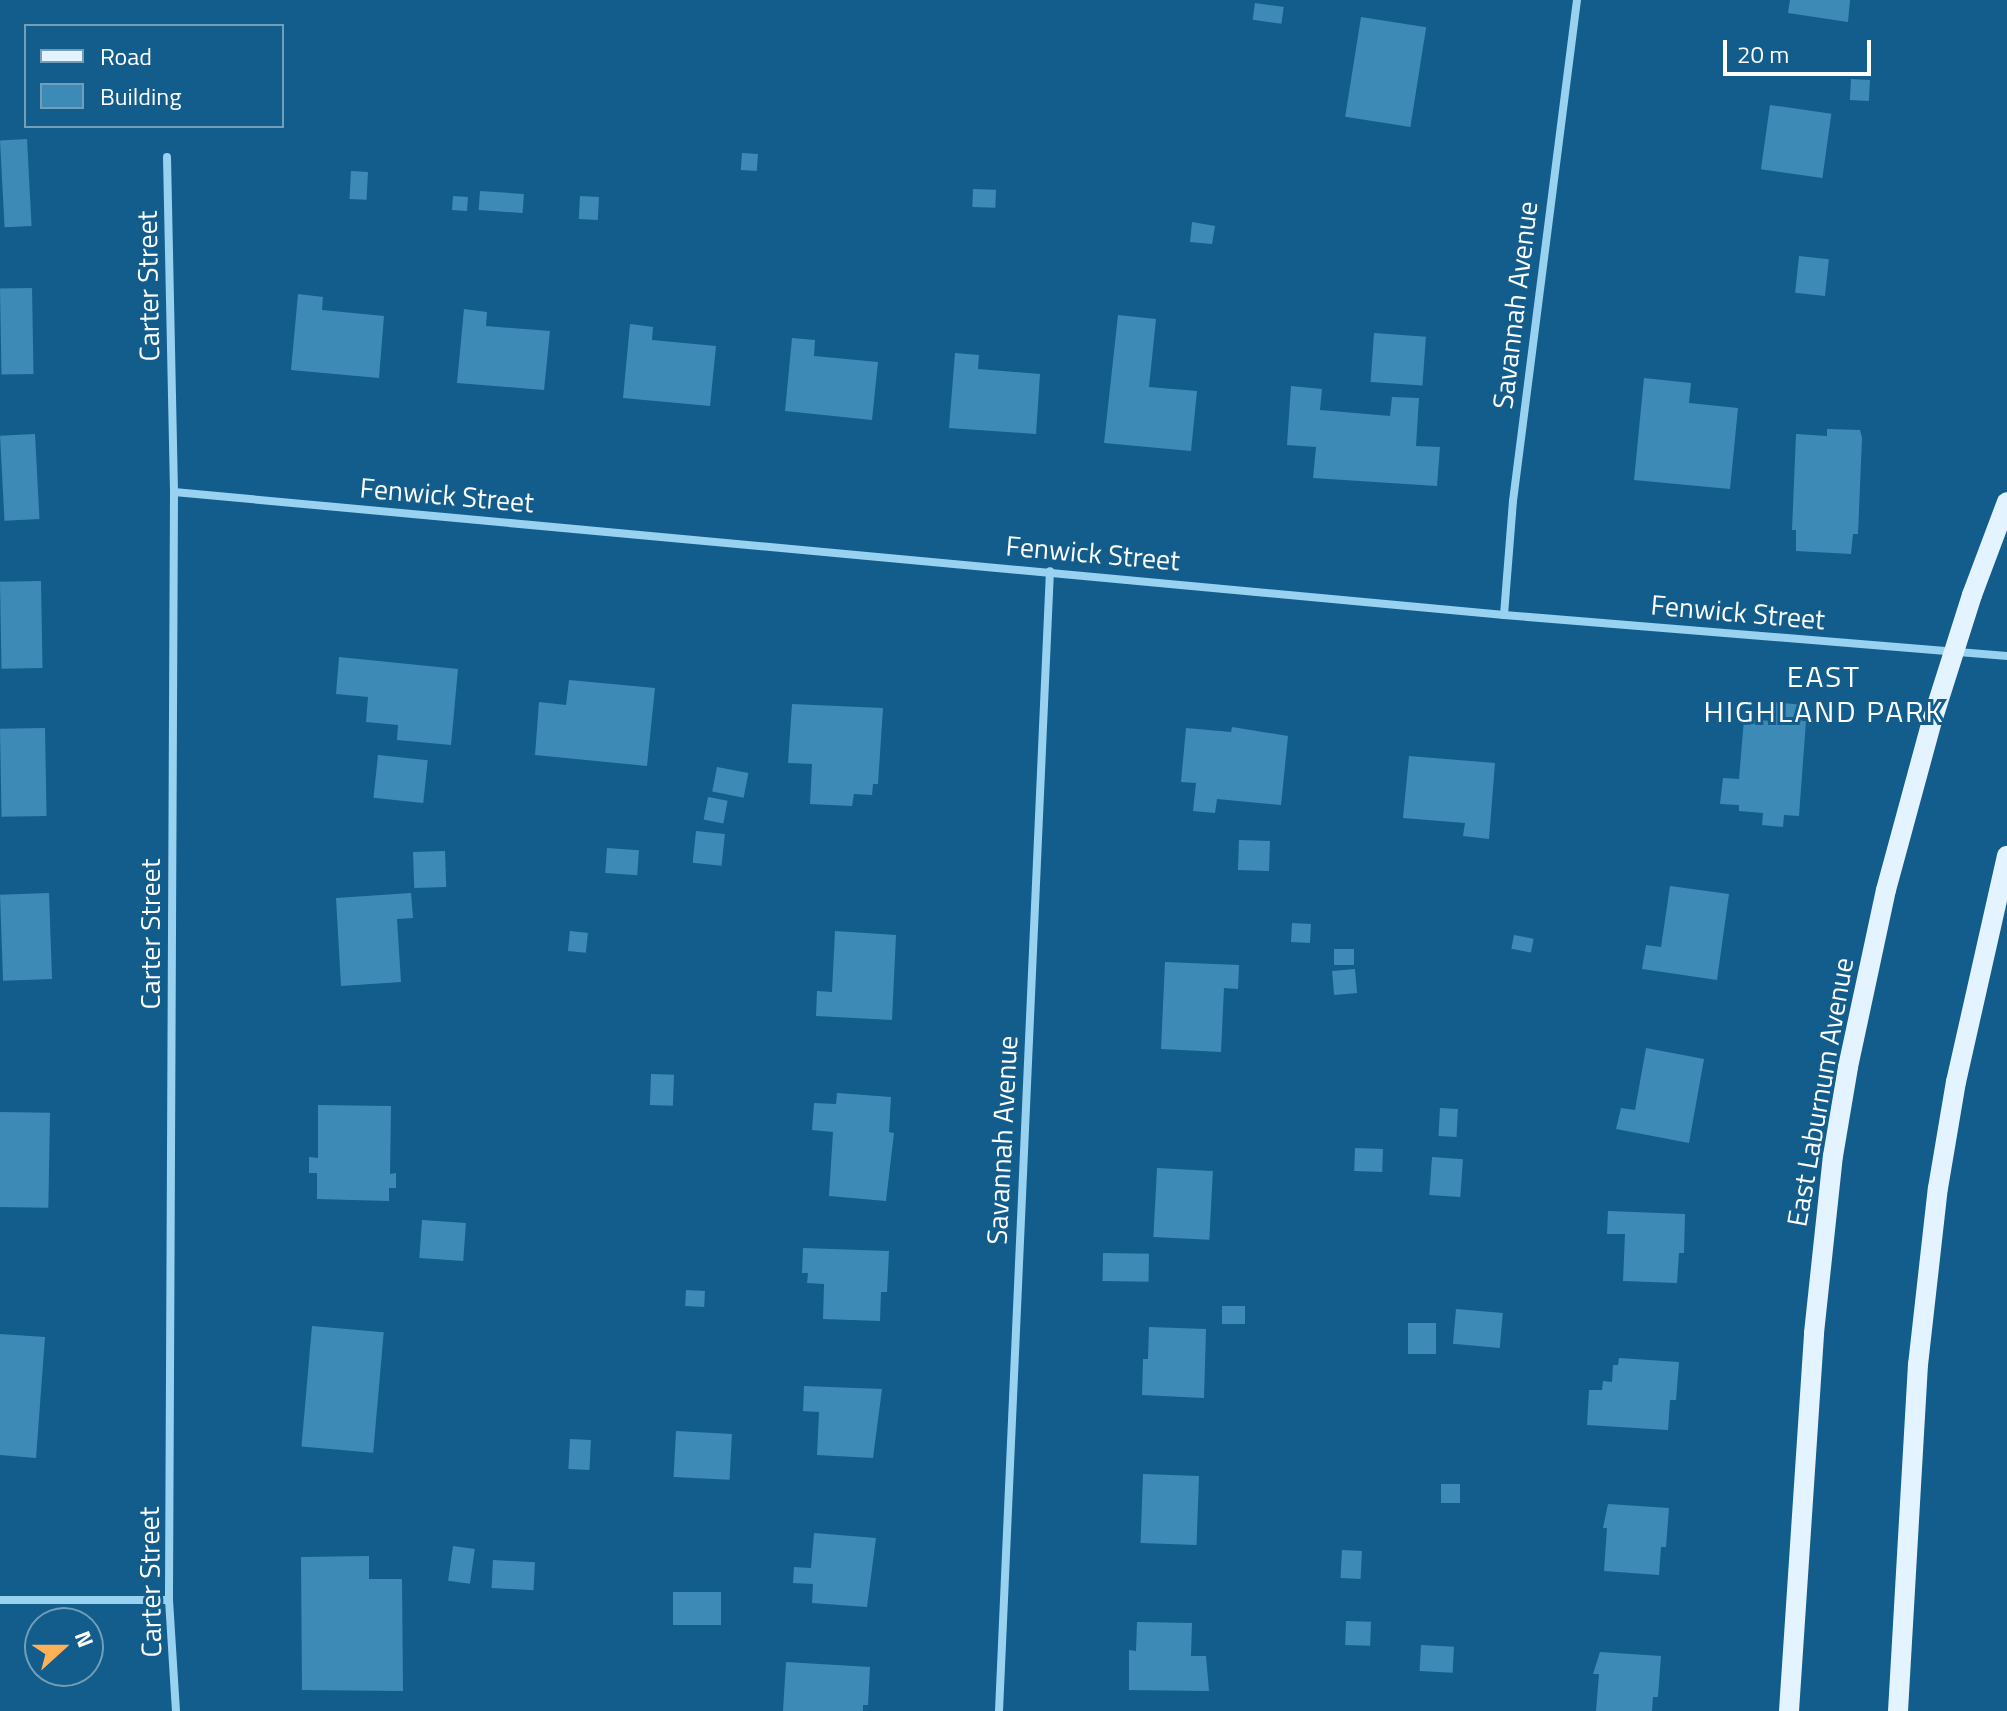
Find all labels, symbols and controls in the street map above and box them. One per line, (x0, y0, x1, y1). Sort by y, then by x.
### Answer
legend (24, 24, 284, 128)
scale bar (1727, 24, 1875, 74)
text: 20 m (1737, 36, 1789, 72)
text: Road (100, 38, 152, 74)
text: Building (100, 78, 182, 114)
street label: Savannah Avenue (1486, 199, 1544, 411)
street label: Carter Street (130, 210, 166, 362)
street label: Fenwick Street (359, 471, 535, 519)
street label: Fenwick Street (1005, 529, 1181, 577)
street label: Fenwick Street (1650, 588, 1826, 636)
district label: EAST HIGHLAND PARK (1703, 658, 1945, 728)
street label: Carter Street (133, 859, 167, 1009)
street label: East Laburnum Avenue (1780, 955, 1860, 1229)
street label: Savannah Avenue (980, 1035, 1024, 1245)
street label: Carter Street (132, 1506, 168, 1658)
north arrow (24, 1607, 104, 1687)
text: N (66, 1626, 103, 1652)

